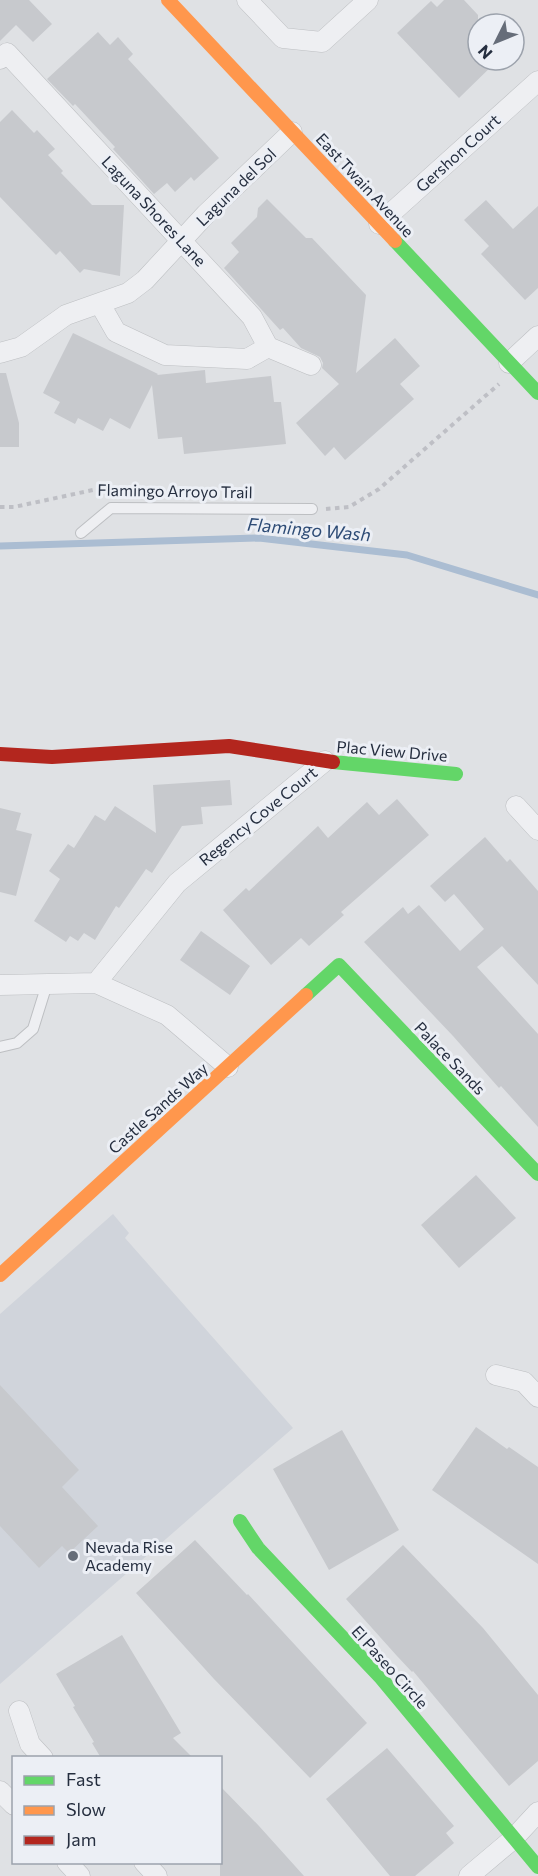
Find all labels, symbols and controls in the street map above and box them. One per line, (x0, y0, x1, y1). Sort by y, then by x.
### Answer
north arrow (466, 12, 526, 72)
text: N (474, 42, 496, 63)
street label: Gershon Court (412, 110, 504, 195)
street label: East Twain Avenue (313, 129, 418, 240)
street label: Laguna del Sol (192, 144, 280, 229)
street label: Laguna Shores Lane (98, 152, 210, 270)
street label: Flamingo Arroyo Trail (97, 480, 253, 501)
water label: Flamingo Wash (246, 513, 372, 545)
street label: Plac View Drive (336, 736, 448, 765)
street label: Regency Cove Court (195, 762, 321, 869)
street label: Palace Sands (411, 1017, 490, 1098)
street label: Castle Sands Way (104, 1058, 211, 1157)
place label: Nevada Rise Academy (85, 1537, 173, 1574)
marker: Nevada Rise Academy (66, 1549, 80, 1563)
street label: El Paseo Circle (348, 1621, 433, 1712)
legend (12, 1756, 222, 1864)
text: Fast (66, 1768, 101, 1790)
text: Slow (66, 1798, 106, 1820)
text: Jam (66, 1828, 96, 1850)

